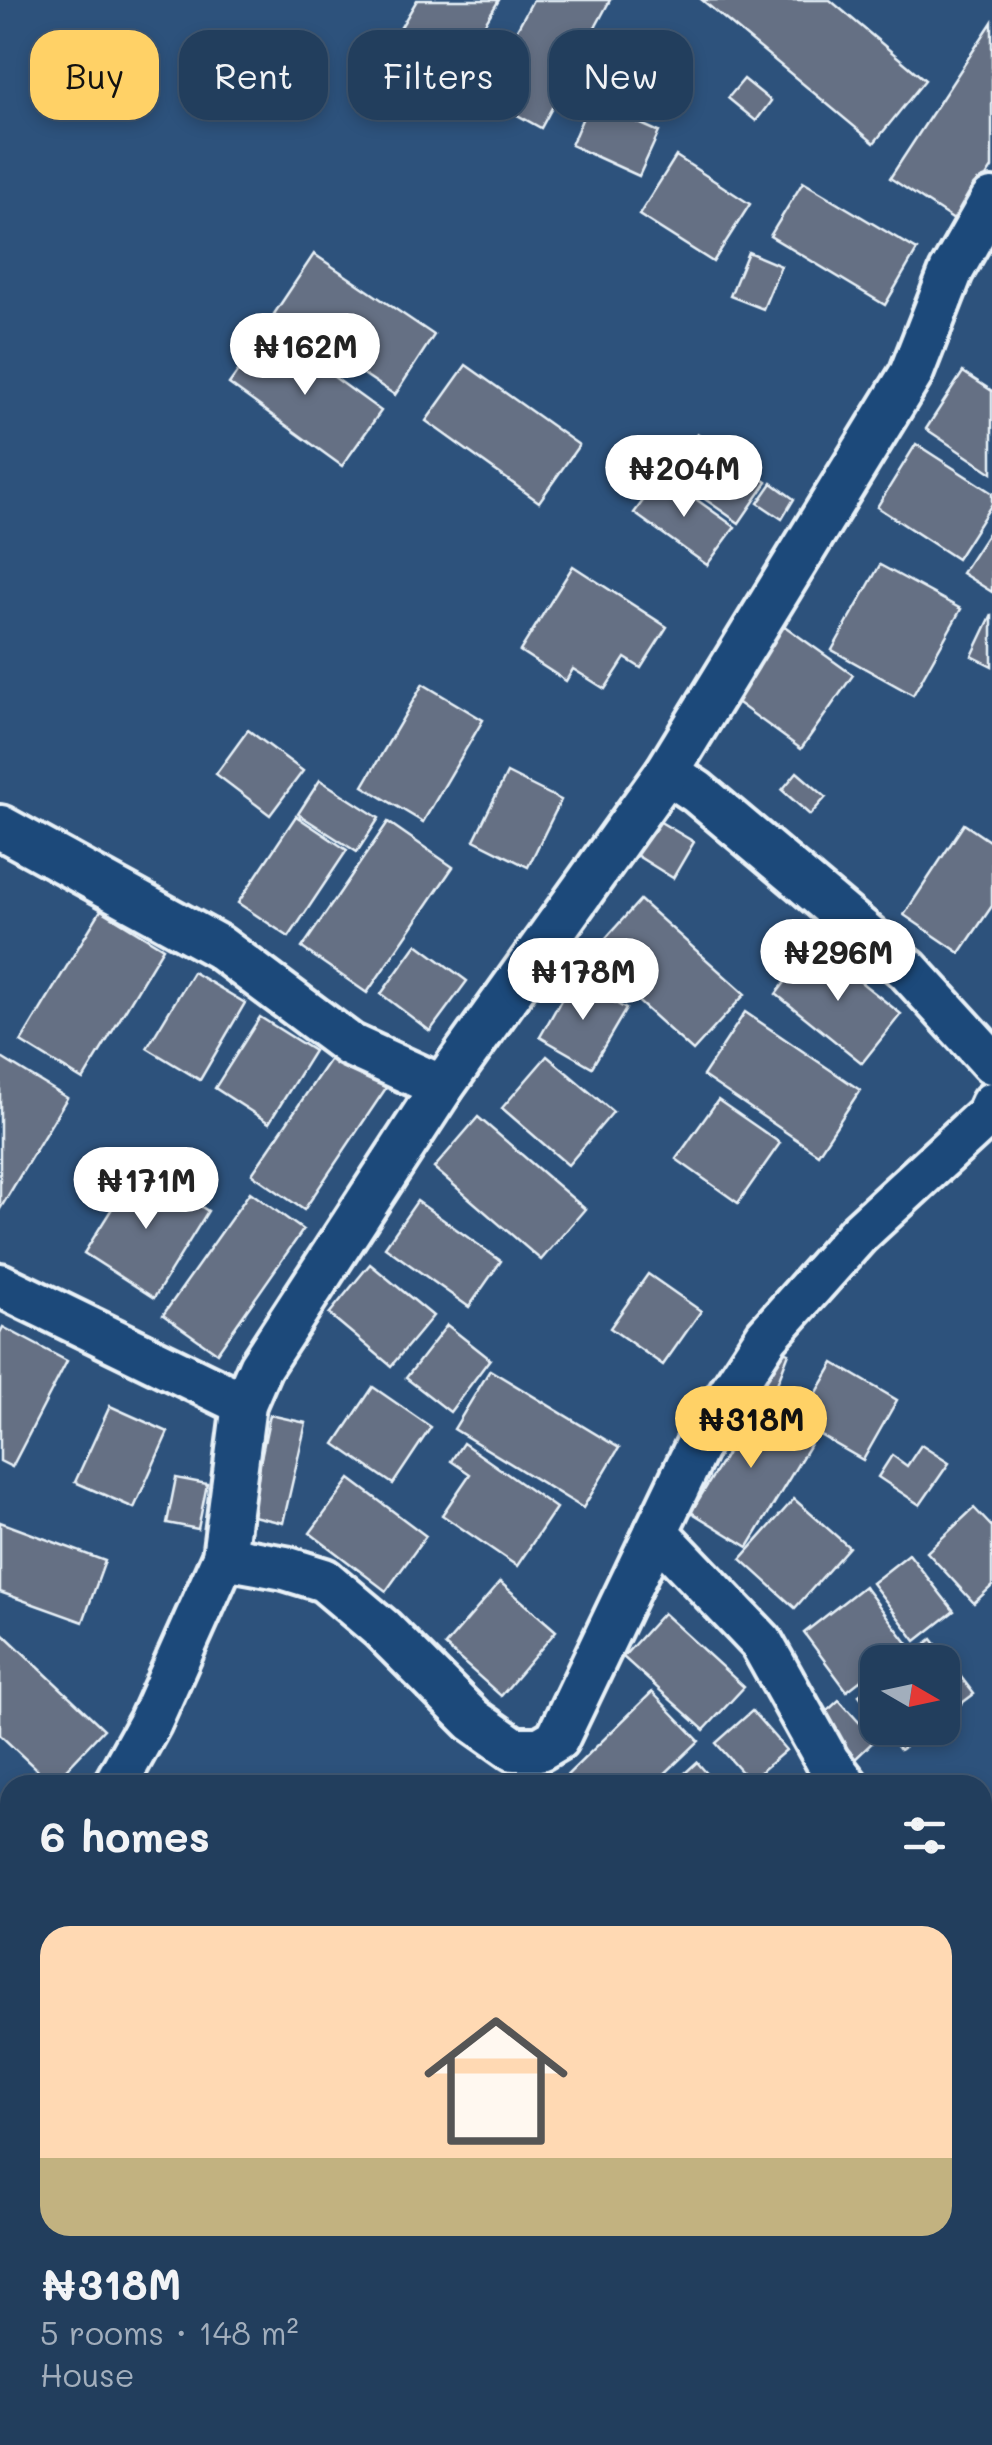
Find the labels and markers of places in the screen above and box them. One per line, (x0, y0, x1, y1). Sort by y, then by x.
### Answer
pin: ₦162M (235, 313, 375, 398)
pin: ₦204M (614, 435, 754, 520)
pin: ₦296M (768, 919, 908, 1004)
pin: ₦178M (513, 938, 653, 1023)
pin: ₦171M (76, 1147, 216, 1232)
pin: ₦318M (681, 1386, 821, 1471)

